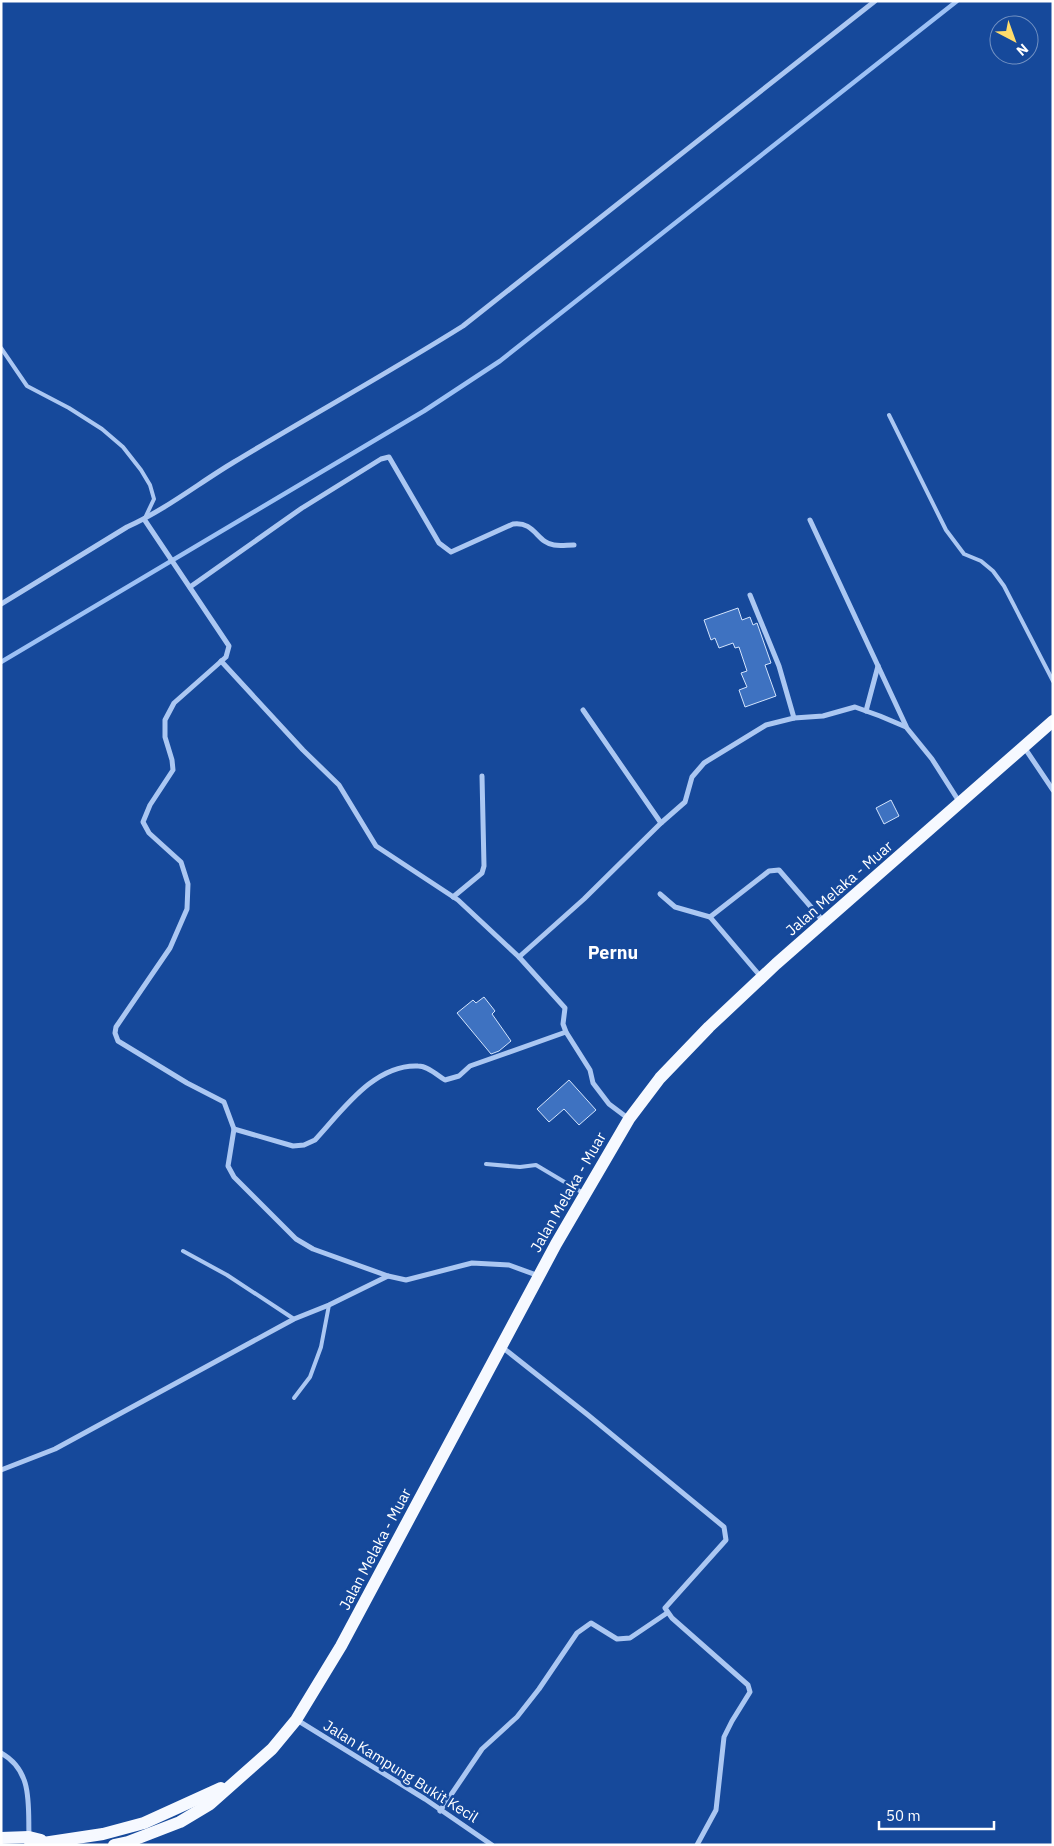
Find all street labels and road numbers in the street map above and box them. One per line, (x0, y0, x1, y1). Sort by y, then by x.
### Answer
street label: Jalan Melaka - Muar (782, 836, 897, 940)
street label: Jalan Melaka - Muar (526, 1128, 610, 1255)
street label: Jalan Melaka - Muar (335, 1484, 415, 1613)
street label: Jalan Kampung Bukit Kecil (320, 1716, 482, 1826)

